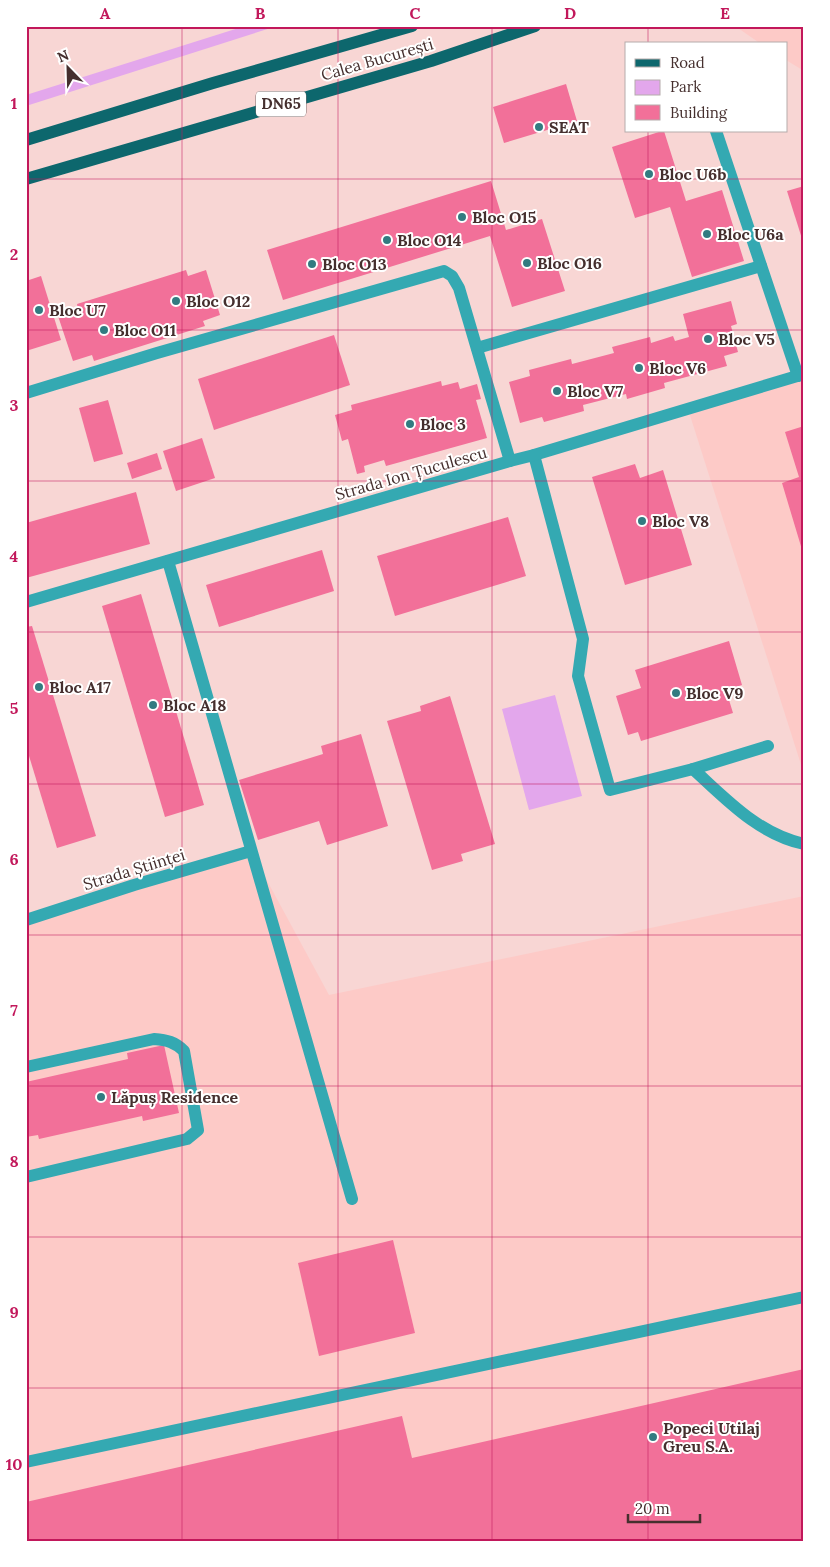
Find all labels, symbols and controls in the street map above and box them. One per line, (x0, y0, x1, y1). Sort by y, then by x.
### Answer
text: A (100, 3, 111, 23)
text: B (255, 3, 266, 23)
text: C (409, 3, 421, 23)
text: D (564, 3, 576, 23)
text: E (720, 3, 730, 23)
street label: Calea București (319, 33, 435, 85)
north arrow (42, 42, 92, 92)
legend (625, 42, 788, 132)
text: N (54, 46, 72, 66)
text: Road (670, 53, 705, 72)
text: Park (670, 77, 701, 96)
road number: DN65 (256, 92, 306, 116)
text: 1 (11, 93, 17, 113)
text: Building (670, 103, 728, 122)
place label: SEAT (549, 117, 589, 137)
marker: SEAT (533, 121, 545, 133)
place label: Bloc U6b (659, 164, 727, 184)
marker: Bloc U6b (643, 168, 655, 180)
place label: Bloc O15 (472, 207, 537, 227)
marker: Bloc O15 (456, 211, 468, 223)
place label: Bloc U6a (717, 224, 784, 244)
marker: Bloc U6a (701, 228, 713, 240)
place label: Bloc O14 (397, 230, 462, 250)
marker: Bloc O14 (381, 234, 393, 246)
text: 2 (10, 244, 18, 264)
place label: Bloc O16 (537, 253, 602, 273)
place label: Bloc O13 (322, 254, 387, 274)
marker: Bloc O16 (521, 257, 533, 269)
marker: Bloc O13 (306, 258, 318, 270)
place label: Bloc O12 (186, 291, 250, 311)
marker: Bloc O12 (170, 295, 182, 307)
place label: Bloc U7 (49, 300, 106, 320)
marker: Bloc U7 (33, 304, 45, 316)
place label: Bloc O11 (114, 320, 176, 340)
marker: Bloc O11 (98, 324, 110, 336)
place label: Bloc V5 (718, 329, 775, 349)
marker: Bloc V5 (702, 333, 714, 345)
place label: Bloc V6 (649, 358, 706, 378)
marker: Bloc V6 (633, 362, 645, 374)
place label: Bloc V7 (567, 381, 624, 401)
marker: Bloc V7 (551, 385, 563, 397)
text: 3 (10, 395, 19, 415)
place label: Bloc 3 (420, 414, 466, 434)
marker: Bloc 3 (404, 418, 416, 430)
street label: Strada Ion Țuculescu (333, 442, 490, 505)
place label: Bloc V8 (652, 511, 709, 531)
marker: Bloc V8 (636, 515, 648, 527)
text: 4 (10, 546, 19, 566)
place label: Bloc A17 (49, 677, 111, 697)
marker: Bloc A17 (33, 681, 45, 693)
place label: Bloc V9 (686, 683, 743, 703)
marker: Bloc V9 (670, 687, 682, 699)
place label: Bloc A18 (163, 695, 226, 715)
text: 5 (10, 698, 19, 718)
marker: Bloc A18 (147, 699, 159, 711)
street label: Strada Științei (81, 844, 187, 894)
text: 6 (9, 849, 19, 869)
text: 7 (10, 1000, 18, 1020)
place label: Lăpuș Residence (111, 1087, 239, 1108)
marker: Lăpuș Residence (95, 1091, 107, 1103)
text: 8 (9, 1151, 19, 1171)
text: 9 (9, 1302, 19, 1322)
place label: Popeci Utilaj Greu S.A. (663, 1418, 760, 1456)
marker: Popeci Utilaj Greu S.A. (647, 1431, 659, 1443)
text: 10 (6, 1454, 22, 1474)
scale bar (628, 1492, 700, 1524)
text: 20 m (635, 1499, 670, 1518)

